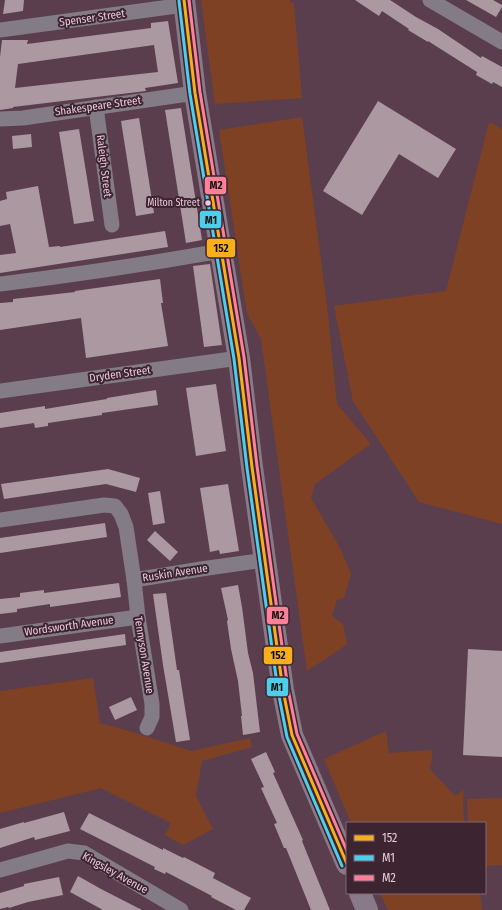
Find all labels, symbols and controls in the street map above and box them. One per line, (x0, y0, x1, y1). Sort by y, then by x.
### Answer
street label: Spenser Street (58, 7, 126, 29)
street label: Shakespeare Street (54, 93, 142, 118)
street label: Raleigh Street (94, 134, 114, 198)
line badge: M2 (204, 176, 227, 195)
text: M2 (209, 179, 223, 192)
place label: Milton Street (147, 197, 201, 209)
marker: Milton Street (203, 198, 213, 208)
line badge: M1 (199, 210, 222, 229)
text: M1 (205, 214, 217, 227)
line badge: 152 (206, 238, 236, 258)
text: 152 (213, 242, 229, 255)
street label: Dryden Street (88, 363, 152, 385)
street label: Ruskin Avenue (141, 561, 209, 585)
line badge: M2 (266, 606, 289, 625)
text: M2 (271, 609, 285, 622)
street label: Wordsworth Avenue (24, 613, 114, 639)
street label: Tennyson Avenue (131, 615, 157, 695)
line badge: 152 (263, 646, 293, 665)
text: 152 (270, 649, 286, 662)
line badge: M1 (266, 677, 289, 697)
text: M1 (271, 681, 283, 694)
legend (346, 822, 486, 894)
text: 152 (382, 831, 397, 845)
street label: Kingsley Avenue (80, 850, 150, 896)
text: M1 (382, 851, 395, 865)
text: M2 (382, 871, 396, 885)

